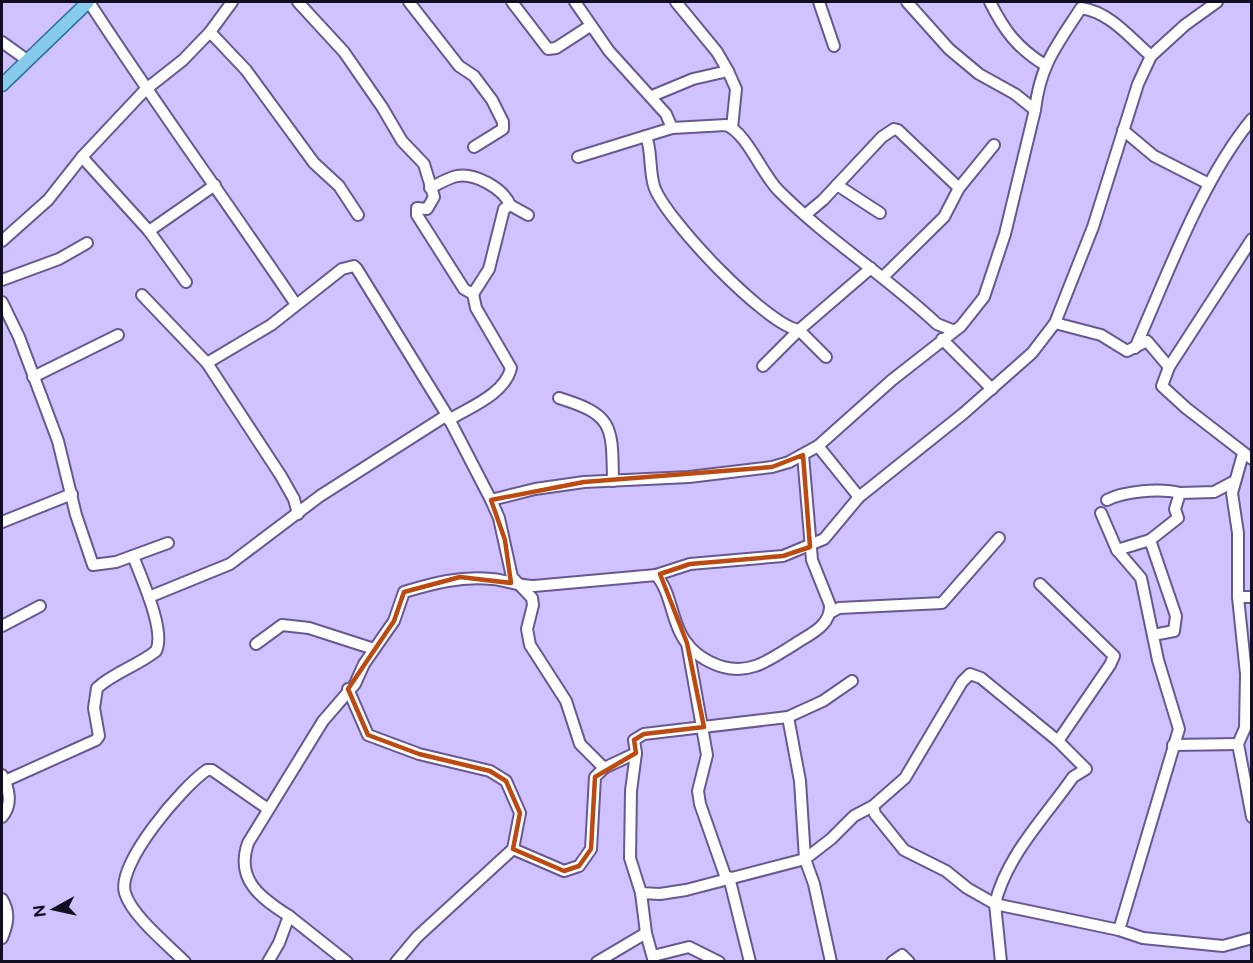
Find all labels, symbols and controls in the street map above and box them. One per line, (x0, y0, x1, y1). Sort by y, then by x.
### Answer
north arrow (24, 879, 84, 939)
text: N (29, 903, 50, 919)

